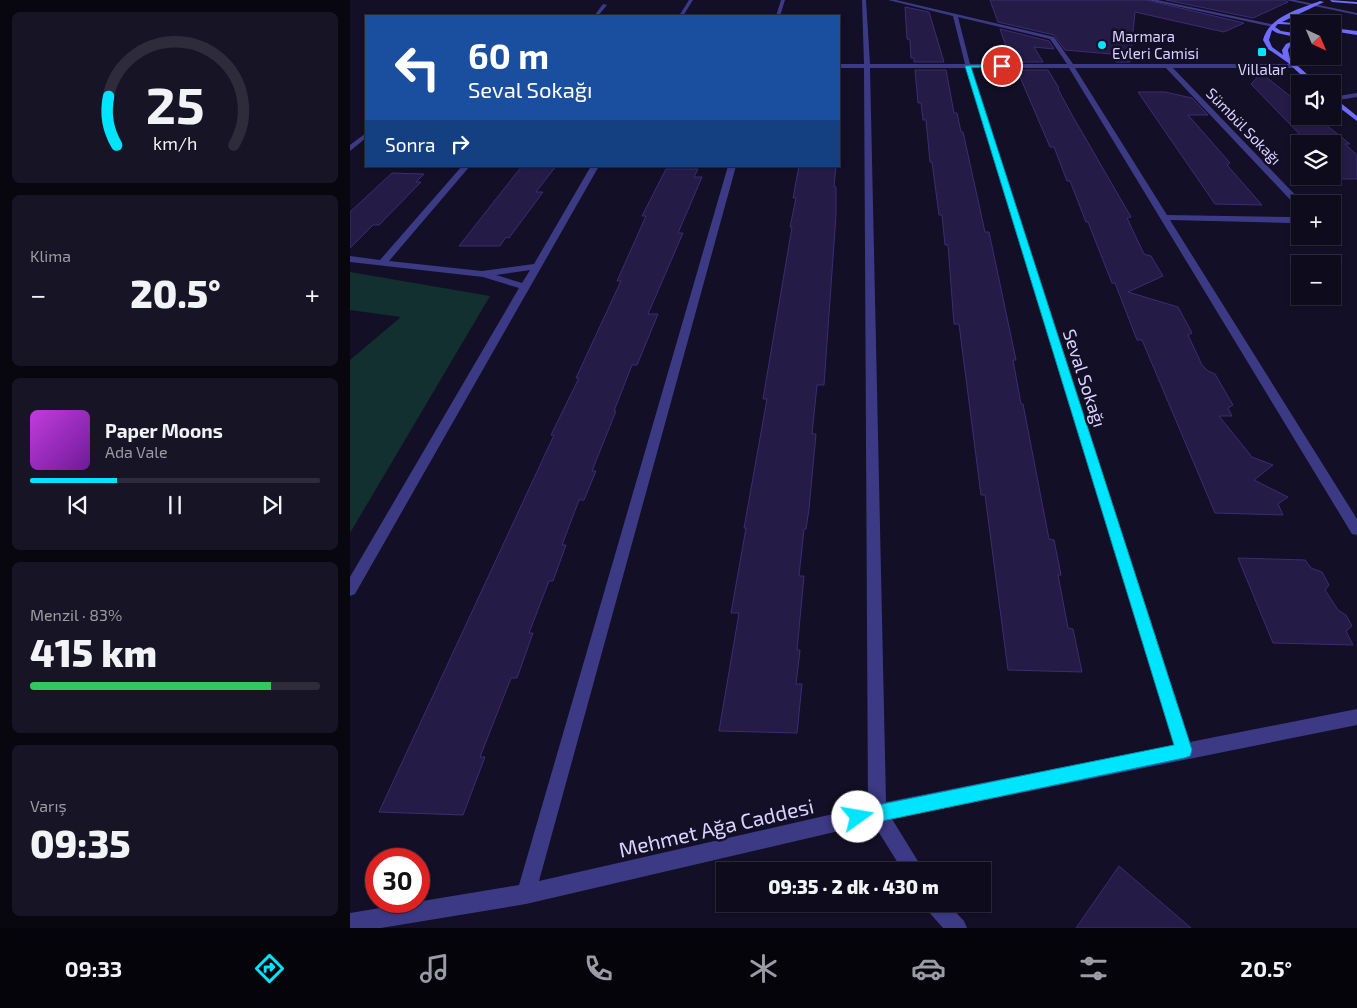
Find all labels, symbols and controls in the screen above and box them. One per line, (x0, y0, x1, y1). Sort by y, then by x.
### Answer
north arrow (1291, 15, 1341, 65)
map controls (1291, 15, 1341, 305)
place label: Marmara Evleri Camisi (1112, 27, 1199, 62)
text: 60 m (468, 34, 549, 76)
icon: left (385, 35, 450, 100)
marker: Marmara Evleri Camisi (1096, 39, 1108, 51)
pin (981, 45, 1023, 87)
marker: Villalar (1256, 46, 1268, 58)
icon: arrive (988, 52, 1016, 80)
place label: Villalar (1238, 60, 1286, 78)
text: 25 (146, 72, 204, 134)
button: sound (1291, 75, 1341, 125)
text: Seval Sokağı (468, 76, 592, 102)
street label: Sümbül Sokağı (1203, 84, 1285, 168)
icon: right (446, 130, 474, 158)
text: km/h (153, 132, 197, 154)
text: Sonra (385, 133, 436, 156)
button: layers (1291, 135, 1341, 185)
button: + (1291, 195, 1341, 245)
text: Klima (30, 246, 71, 265)
button: − (1291, 255, 1341, 305)
text: 20.5° (130, 270, 221, 316)
text: − (30, 277, 46, 311)
text: + (305, 277, 320, 311)
street label: Seval Sokağı (1059, 326, 1111, 430)
text: Paper Moons (105, 419, 223, 442)
text: Ada Vale (105, 442, 168, 461)
icon: previous (64, 491, 92, 519)
icon: pause (161, 491, 189, 519)
icon: next (258, 491, 286, 519)
text: Menzil · 83% (30, 605, 122, 624)
text: 415 km (30, 629, 157, 675)
position arrow (831, 790, 883, 842)
street label: Mehmet Ağa Caddesi (616, 792, 816, 862)
text: Varış (30, 796, 67, 815)
text: 09:35 (30, 820, 131, 866)
speed limit sign: 30 (365, 848, 430, 913)
text: 09:35 · 2 dk · 430 m (768, 875, 939, 898)
icon: directions (252, 951, 287, 986)
icon: music (417, 951, 452, 986)
icon: phone (581, 951, 616, 986)
icon: climate (746, 951, 781, 986)
icon: car (911, 951, 946, 986)
icon: filters (1076, 951, 1111, 986)
text: 09:33 (65, 955, 122, 981)
text: 20.5° (1240, 955, 1292, 981)

